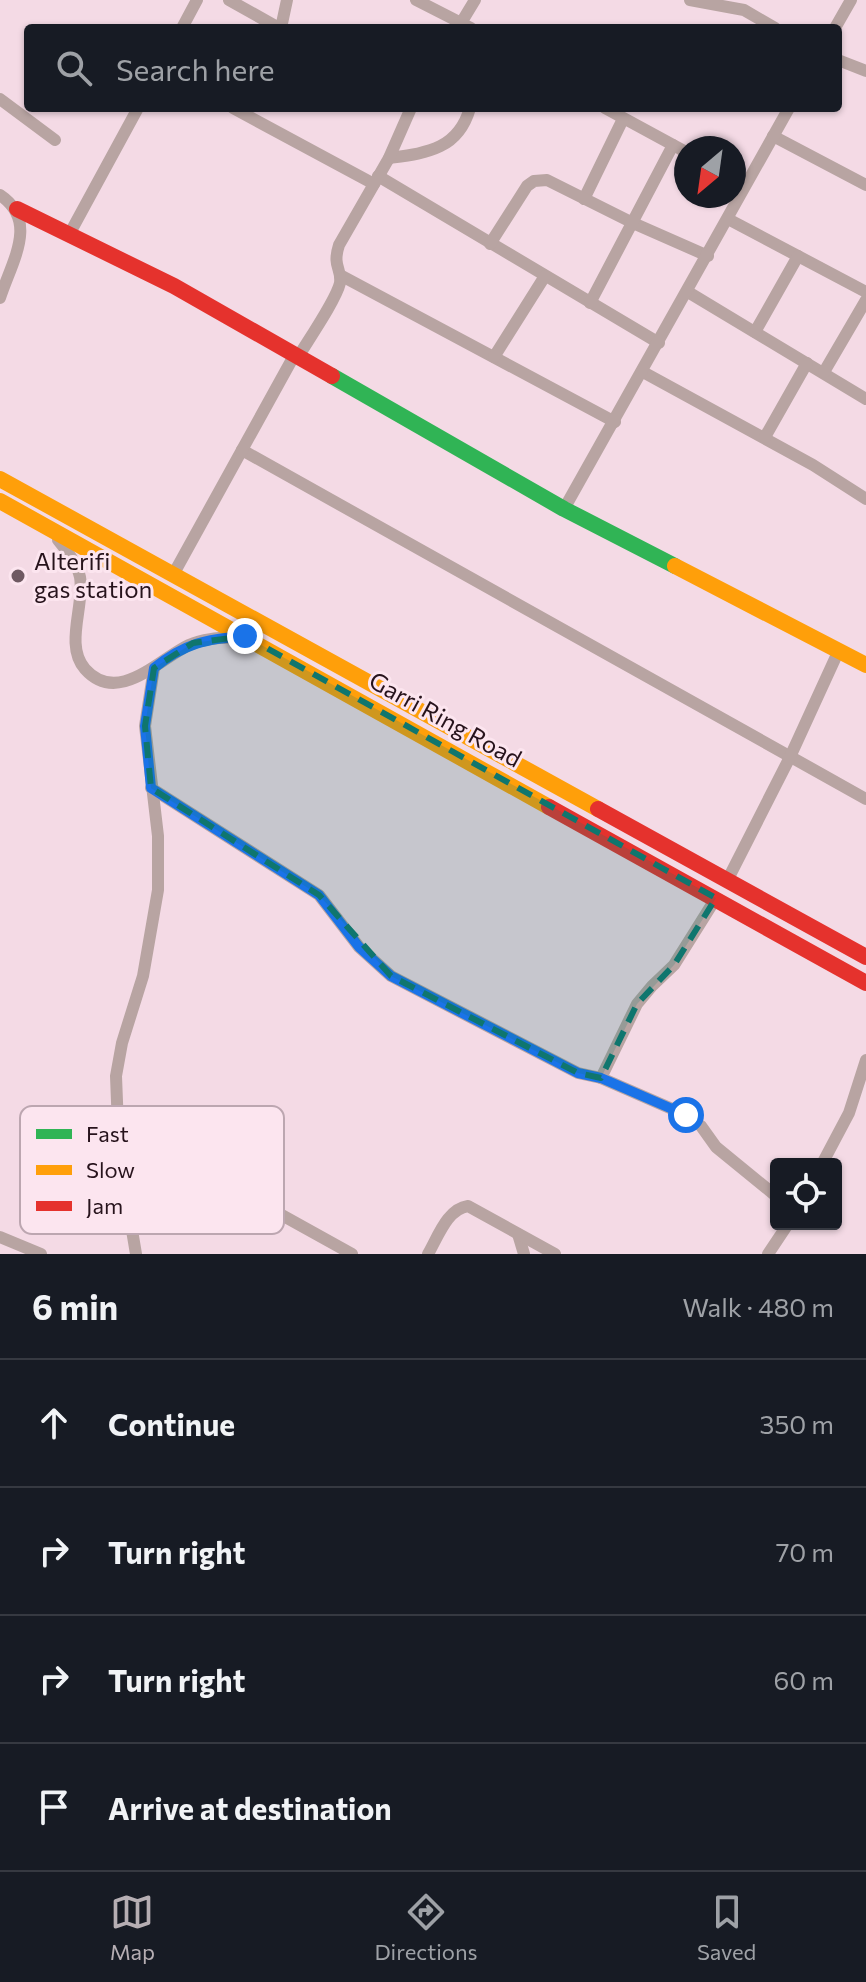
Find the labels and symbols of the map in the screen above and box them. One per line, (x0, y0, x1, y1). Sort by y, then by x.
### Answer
north arrow (674, 136, 746, 208)
place label: Alterifi gas station (34, 546, 152, 603)
marker: Alterifi gas station (9, 567, 27, 585)
route end (227, 618, 263, 654)
street label: Garri Ring Road (364, 665, 527, 773)
route start (668, 1097, 704, 1133)
legend (20, 1106, 284, 1234)
text: Fast (86, 1120, 129, 1147)
text: Slow (86, 1156, 135, 1183)
text: Jam (86, 1192, 123, 1219)

